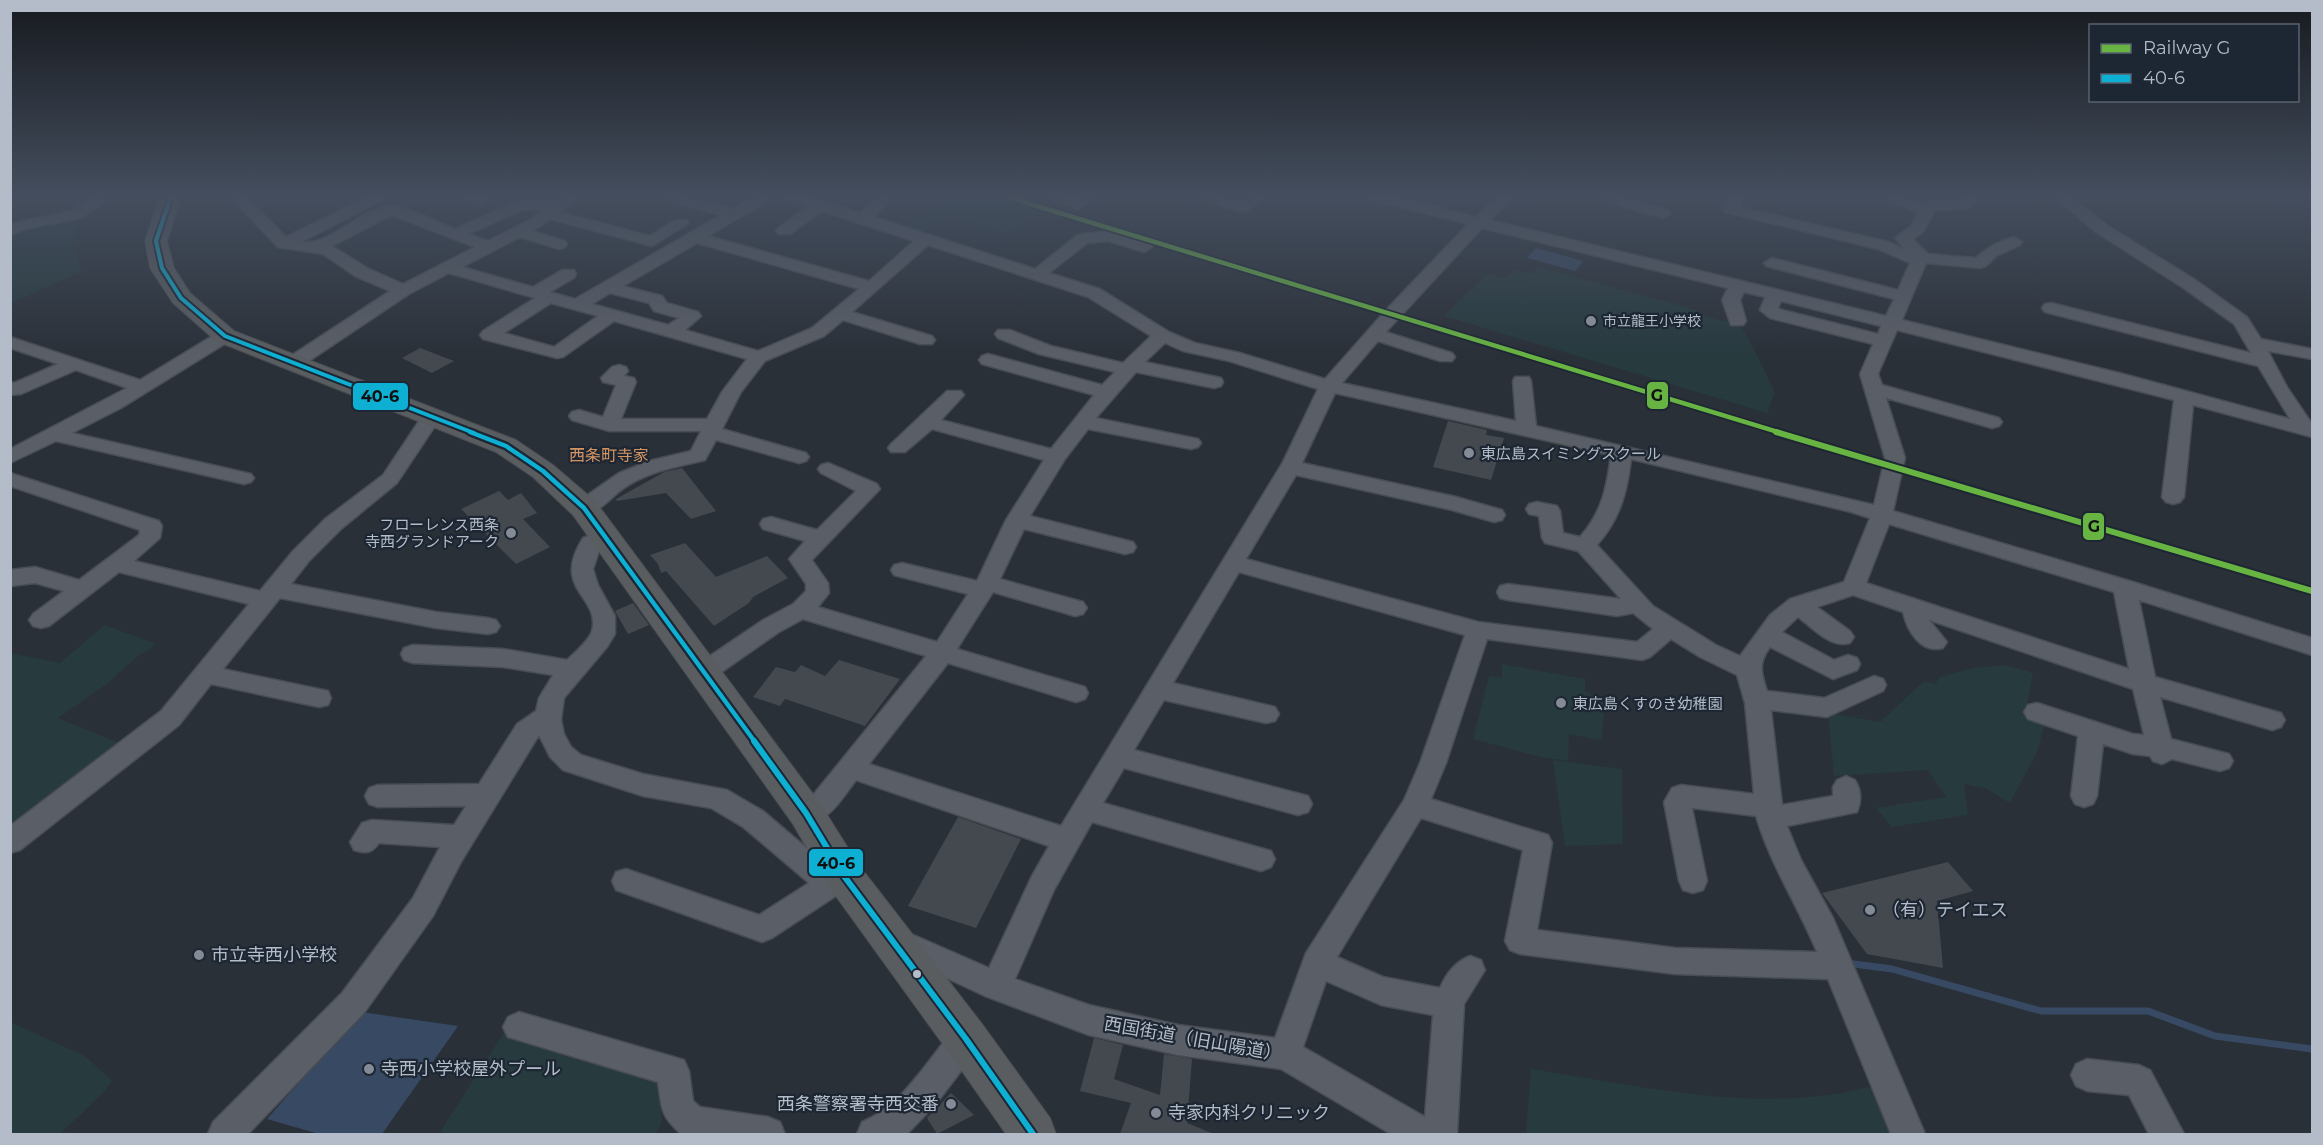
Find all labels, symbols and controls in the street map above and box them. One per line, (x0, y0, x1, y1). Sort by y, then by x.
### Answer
legend (2089, 24, 2299, 102)
text: Railway G (2143, 37, 2230, 59)
text: 40-6 (2143, 67, 2185, 89)
place label: 市立龍王小学校 (1603, 312, 1701, 330)
marker: 市立龍王小学校 (1584, 314, 1598, 328)
line badge: G (1646, 381, 1669, 410)
line badge: 40-6 (352, 382, 409, 411)
text: G (1651, 386, 1663, 405)
text: 40-6 (361, 387, 399, 406)
place label: 東広島スイミングスクール (1481, 444, 1661, 463)
district label: 西条町寺家 (569, 446, 649, 465)
marker: 東広島スイミングスクール (1462, 446, 1476, 460)
line badge: G (2082, 512, 2105, 541)
place label: フローレンス西条 寺西グランドアーク (365, 515, 499, 551)
text: G (2088, 517, 2100, 536)
marker: フローレンス西条 寺西グランドアーク (504, 526, 518, 540)
place label: 東広島くすのき幼稚園 (1573, 694, 1723, 713)
marker: 東広島くすのき幼稚園 (1554, 696, 1568, 710)
line badge: 40-6 (808, 848, 864, 877)
text: 40-6 (817, 854, 855, 873)
place label: （有）テイエス (1882, 899, 2008, 921)
marker: （有）テイエス (1863, 903, 1877, 917)
place label: 市立寺西小学校 (211, 944, 337, 966)
marker: 市立寺西小学校 (192, 948, 206, 962)
unlabelled marker (911, 968, 923, 980)
street label: 西国街道（旧山陽道） (1102, 1013, 1284, 1065)
place label: 寺西小学校屋外プール (381, 1058, 561, 1080)
marker: 寺西小学校屋外プール (362, 1062, 376, 1076)
place label: 西条警察署寺西交番 (777, 1093, 939, 1115)
marker: 西条警察署寺西交番 (944, 1097, 958, 1111)
place label: 寺家内科クリニック (1168, 1102, 1330, 1124)
marker: 寺家内科クリニック (1149, 1106, 1163, 1120)

